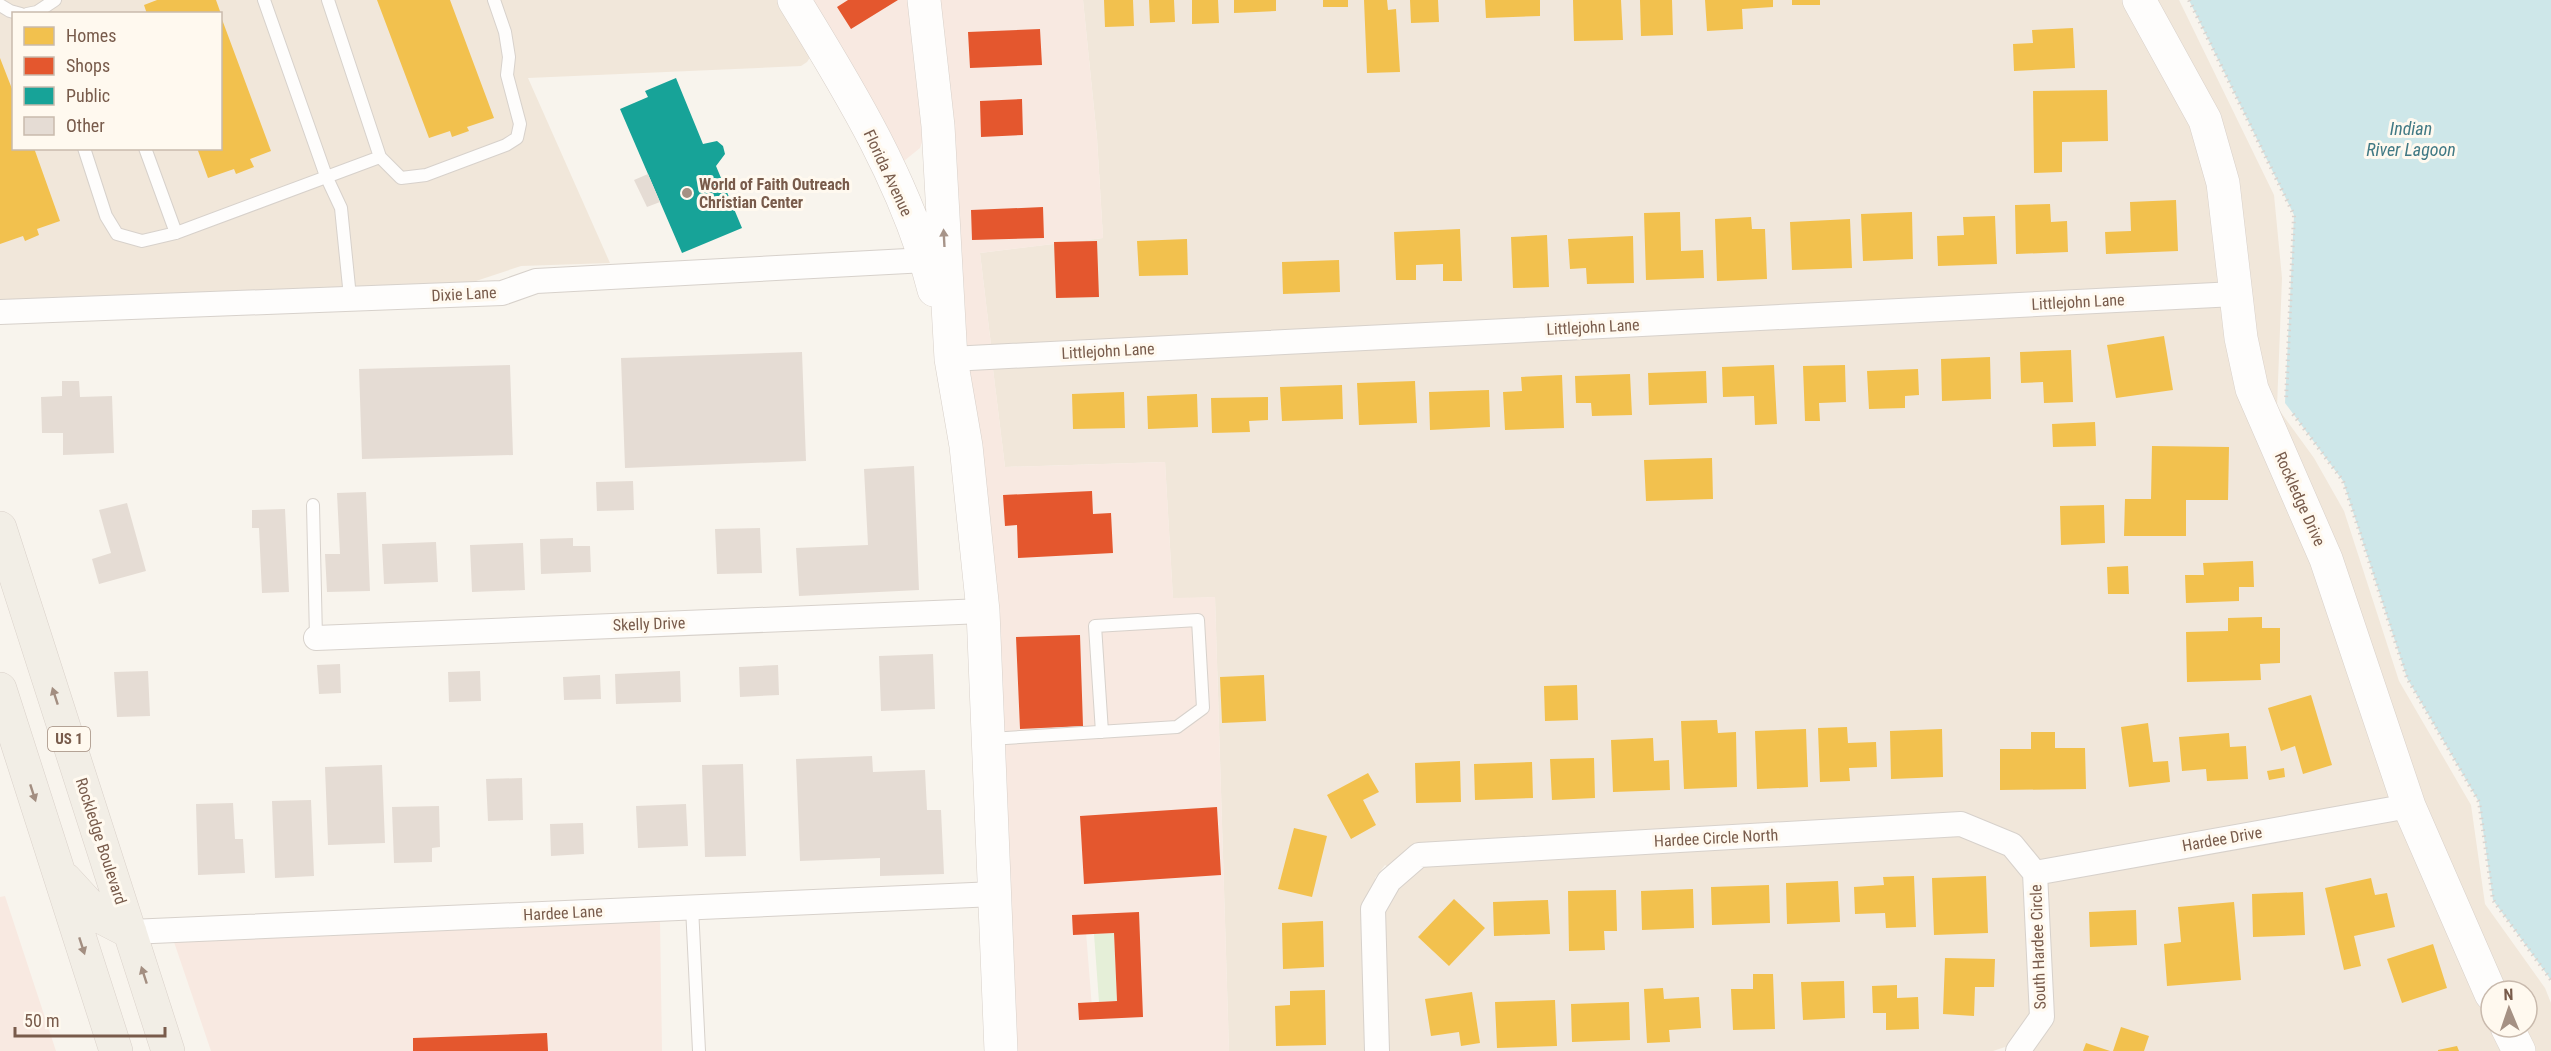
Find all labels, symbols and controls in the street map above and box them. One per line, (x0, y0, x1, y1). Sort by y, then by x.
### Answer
legend (12, 12, 222, 150)
text: Homes (66, 25, 116, 46)
text: Shops (66, 55, 110, 76)
text: Public (66, 85, 110, 106)
text: Other (66, 115, 105, 136)
water label: Indian River Lagoon (2366, 118, 2456, 160)
street label: Florida Avenue (860, 127, 916, 219)
place label: World of Faith Outreach Christian Center (699, 175, 850, 212)
marker: World of Faith Outreach Christian Center (680, 186, 694, 200)
one-way arrow (940, 228, 949, 247)
street label: Dixie Lane (431, 283, 497, 305)
street label: Littlejohn Lane (2031, 290, 2125, 314)
street label: Littlejohn Lane (1546, 315, 1640, 339)
street label: Littlejohn Lane (1061, 339, 1155, 363)
street label: Rockledge Drive (2271, 449, 2329, 549)
street label: Skelly Drive (612, 613, 686, 635)
one-way arrow (50, 687, 59, 705)
road number: US 1 (48, 727, 90, 751)
street label: Rockledge Boulevard (72, 775, 130, 907)
one-way arrow (29, 784, 38, 802)
street label: Hardee Drive (2181, 823, 2263, 855)
street label: Hardee Circle North (1653, 825, 1779, 851)
street label: South Hardee Circle (2026, 884, 2050, 1010)
street label: Hardee Lane (523, 901, 603, 925)
one-way arrow (78, 937, 87, 955)
one-way arrow (139, 966, 148, 984)
north arrow (2479, 979, 2539, 1039)
text: N (2503, 985, 2514, 1004)
scale bar (15, 1000, 165, 1038)
text: 50 m (24, 1010, 59, 1031)

